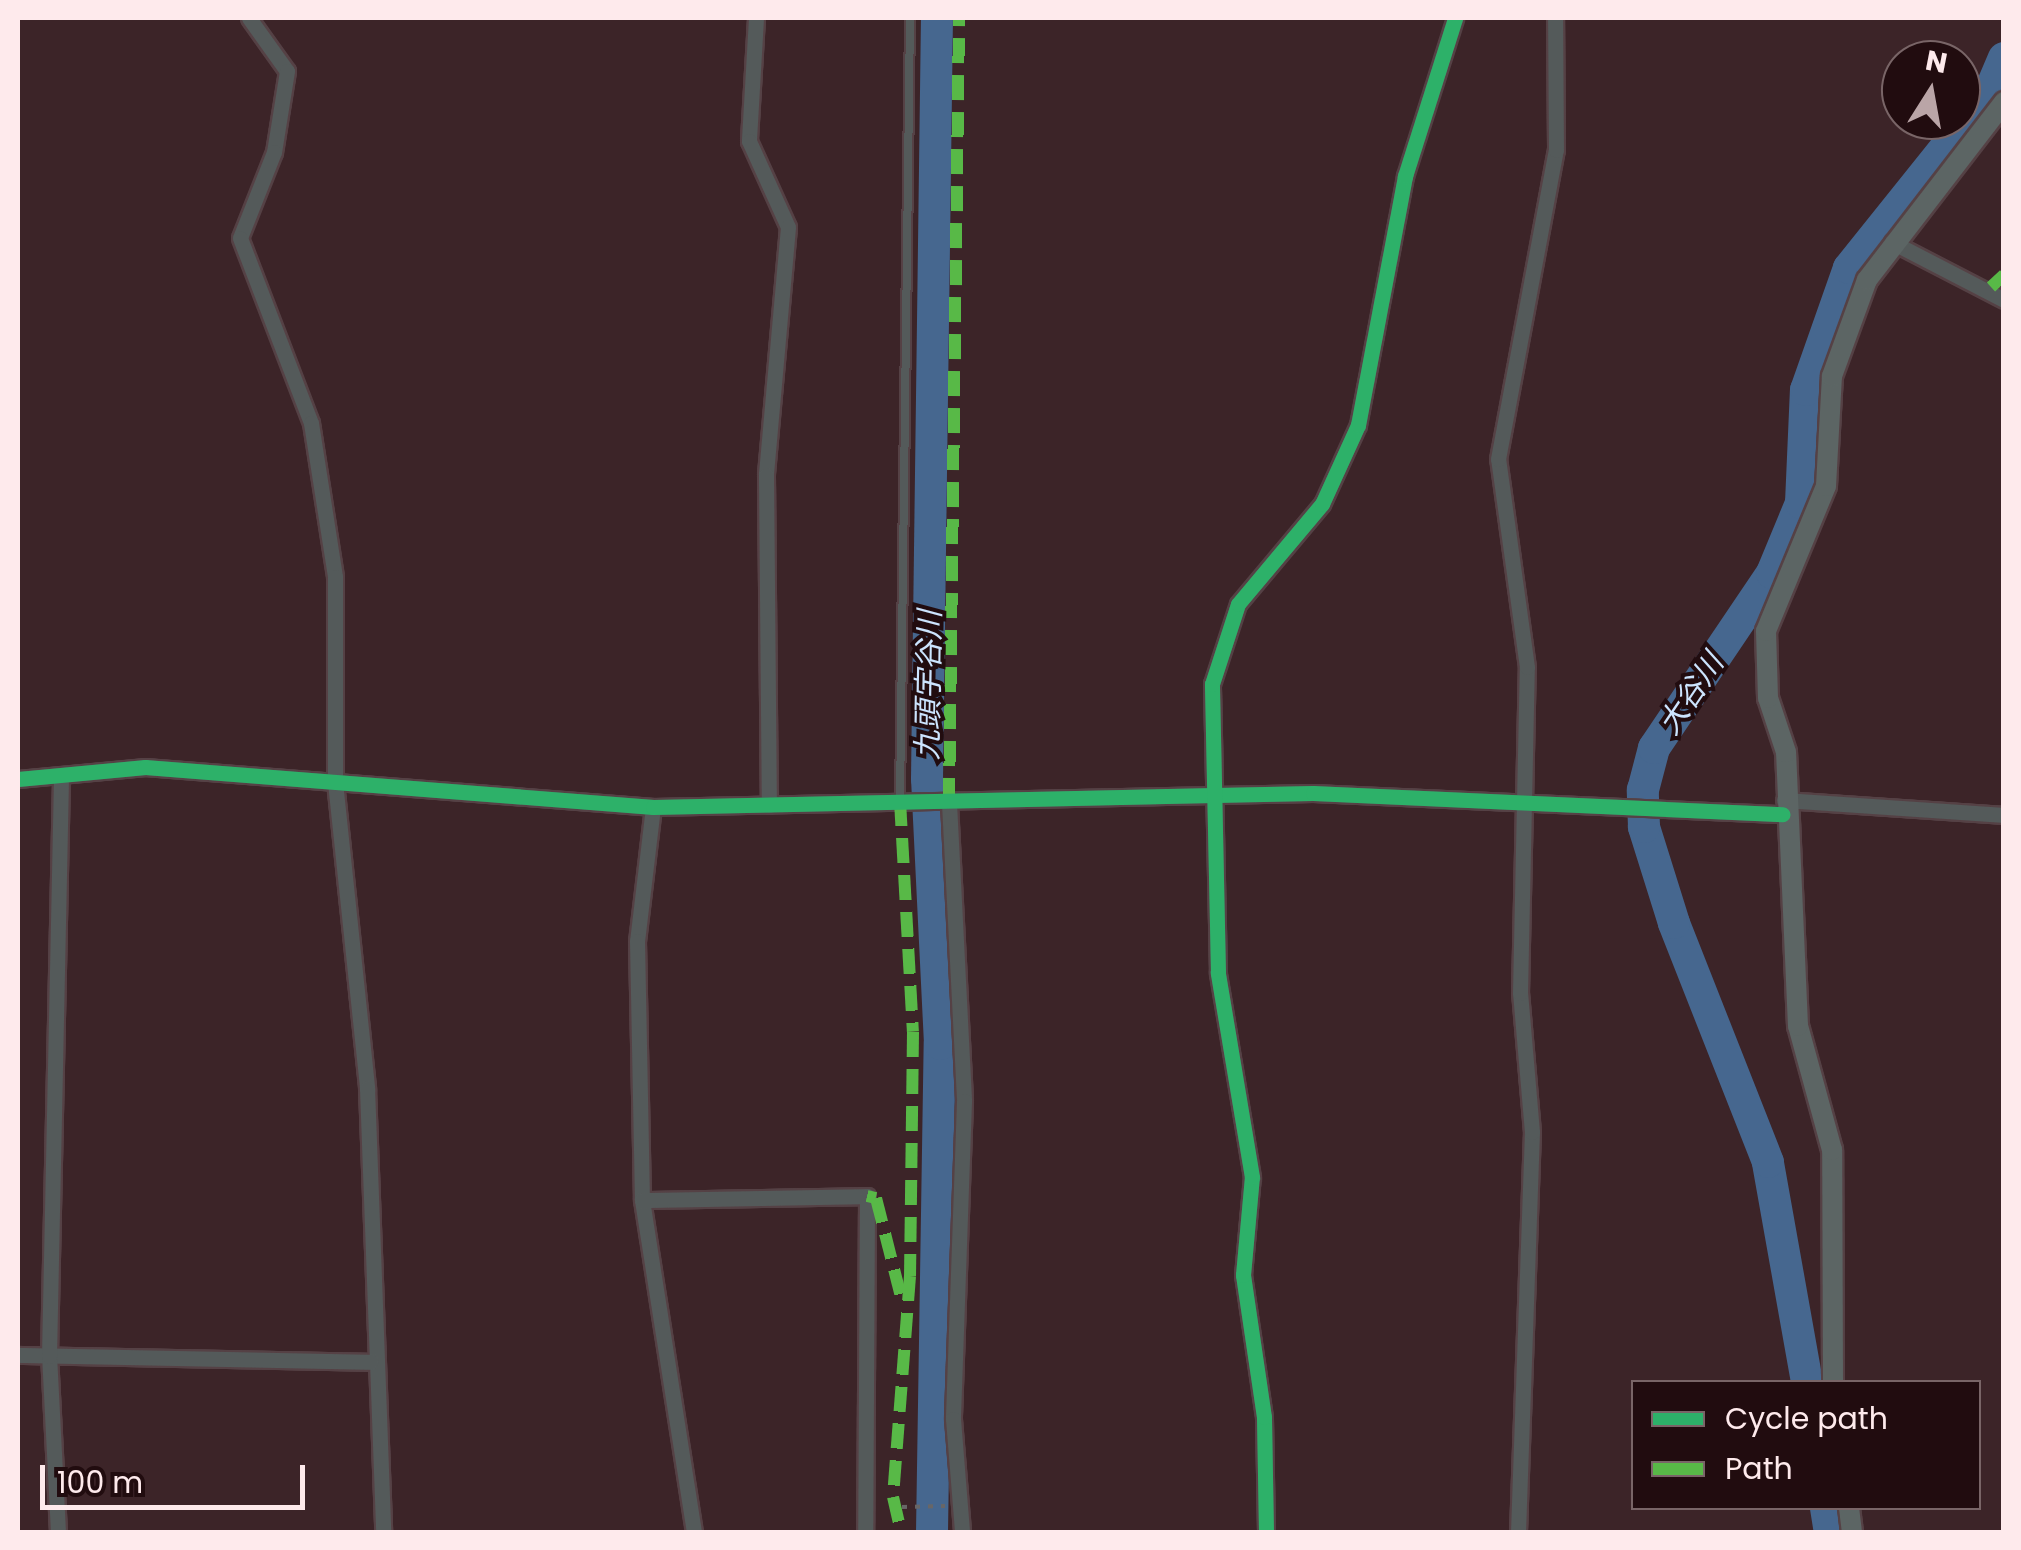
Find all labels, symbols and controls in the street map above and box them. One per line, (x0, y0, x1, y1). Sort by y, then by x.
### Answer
north arrow (1881, 40, 1981, 140)
text: N (1922, 41, 1950, 83)
water label: 九頭宇谷川 (910, 610, 948, 760)
water label: 大谷川 (1651, 647, 1731, 741)
legend (1631, 1380, 1981, 1510)
text: Cycle path (1725, 1397, 1888, 1440)
scale bar (45, 1445, 310, 1507)
text: Path (1725, 1447, 1793, 1490)
text: 100 m (57, 1461, 143, 1504)

